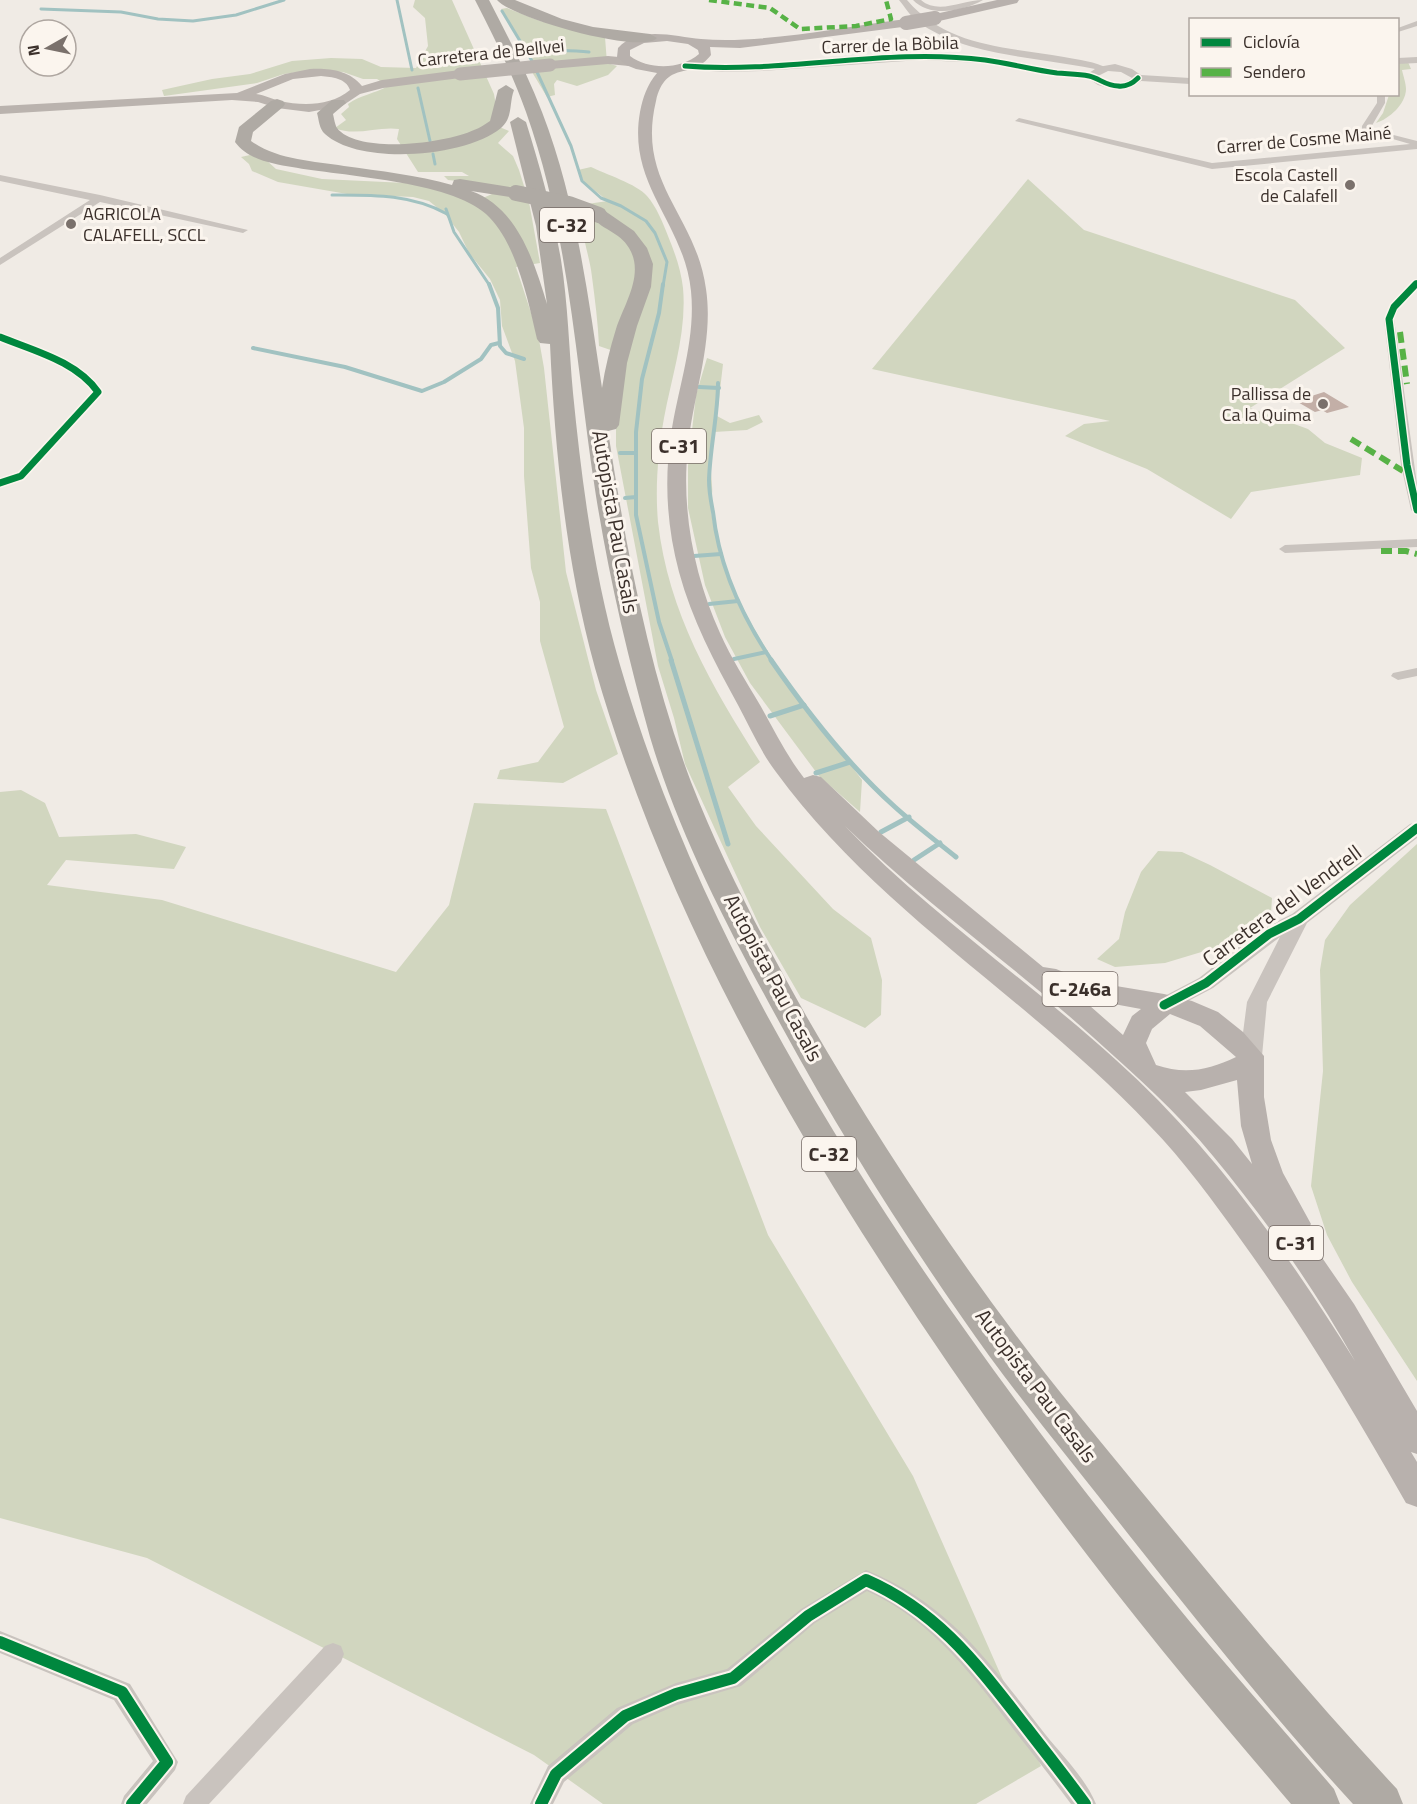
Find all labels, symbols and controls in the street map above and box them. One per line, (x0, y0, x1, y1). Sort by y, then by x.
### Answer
north arrow (18, 18, 78, 78)
legend (1189, 18, 1399, 96)
text: Ciclovía (1243, 28, 1300, 55)
street label: Carrer de la Bòbila (821, 29, 959, 60)
street label: Carretera de Bellvei (416, 31, 566, 74)
text: N (20, 43, 46, 58)
text: Sendero (1243, 58, 1306, 85)
street label: Carrer de Cosme Mainé (1215, 118, 1392, 161)
place label: Escola Castell de Calafell (1234, 161, 1338, 209)
marker: Escola Castell de Calafell (1343, 178, 1357, 192)
place label: AGRICOLA CALAFELL, SCCL (83, 200, 206, 248)
road number: C-32 (540, 208, 594, 242)
marker: AGRICOLA CALAFELL, SCCL (64, 217, 78, 231)
place label: Pallissa de Ca la Quima (1222, 380, 1311, 428)
marker: Pallissa de Ca la Quima (1316, 397, 1330, 411)
street label: Autopista Pau Casals (584, 428, 648, 616)
road number: C-31 (652, 429, 706, 463)
street label: Carretera del Vendrell (1195, 836, 1368, 974)
street label: Autopista Pau Casals (716, 888, 832, 1067)
road number: C-246a (1042, 972, 1118, 1006)
road number: C-32 (802, 1137, 856, 1171)
road number: C-31 (1269, 1226, 1323, 1260)
street label: Autopista Pau Casals (968, 1302, 1105, 1469)

